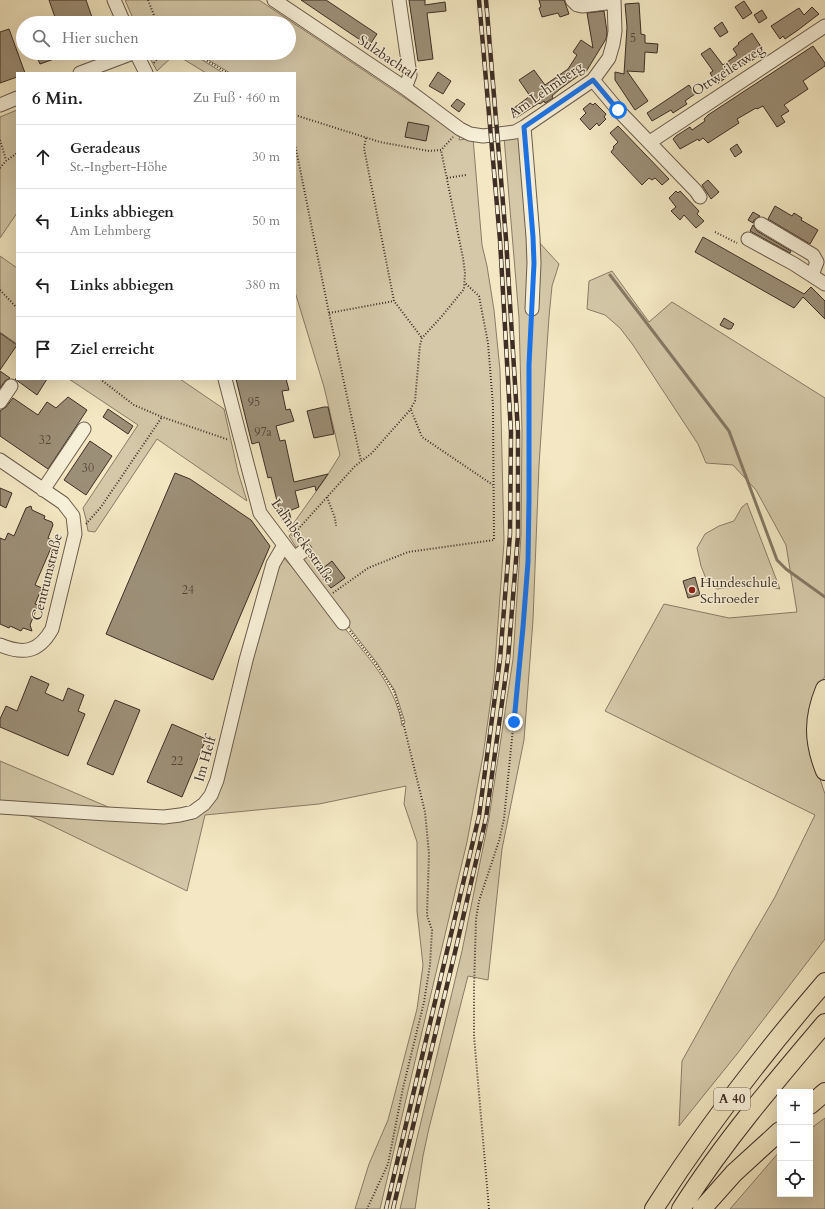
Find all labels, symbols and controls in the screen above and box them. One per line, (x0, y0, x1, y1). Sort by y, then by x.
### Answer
search box (16, 16, 296, 60)
icon: search (30, 27, 52, 49)
text: Hier suchen (62, 28, 139, 48)
house number: 5 (630, 30, 636, 46)
street label: Sulzbachtal (354, 31, 420, 84)
street label: Ottweilerweg (688, 39, 768, 101)
street label: Am Lehmberg (505, 57, 587, 123)
text: 6 Min. (32, 87, 83, 110)
text: Zu Fuß · 460 m (193, 89, 280, 107)
route start (609, 101, 627, 119)
text: Geradeaus (70, 138, 140, 158)
icon: ahead (32, 146, 54, 168)
text: 30 m (252, 148, 280, 166)
text: St.-Ingbert-Höhe (70, 158, 167, 176)
text: Links abbiegen (70, 202, 174, 222)
icon: left (32, 210, 54, 232)
text: 50 m (252, 212, 280, 230)
text: Am Lehmberg (70, 222, 151, 240)
icon: left (32, 274, 54, 296)
text: Links abbiegen (70, 275, 174, 295)
text: 380 m (246, 276, 280, 294)
icon: arrive (32, 338, 54, 360)
text: Ziel erreicht (70, 339, 154, 359)
house number: 95 (248, 394, 260, 410)
house number: 97a (254, 424, 273, 440)
house number: 32 (39, 432, 51, 448)
house number: 30 (82, 460, 94, 476)
street label: Lahnbeckestraße (267, 495, 339, 587)
street label: Centrumstraße (27, 532, 67, 622)
place label: Hundeschule Schroeder (700, 573, 778, 608)
house number: 24 (182, 582, 194, 598)
marker: Hundeschule Schroeder (687, 585, 697, 595)
route end (505, 713, 523, 731)
street label: Im Helf (189, 732, 221, 784)
house number: 22 (171, 753, 183, 769)
road number: A 40 (714, 1088, 750, 1110)
map controls (777, 1089, 813, 1197)
button: + (777, 1089, 813, 1125)
button: − (777, 1125, 813, 1161)
button: locate (777, 1161, 813, 1197)

